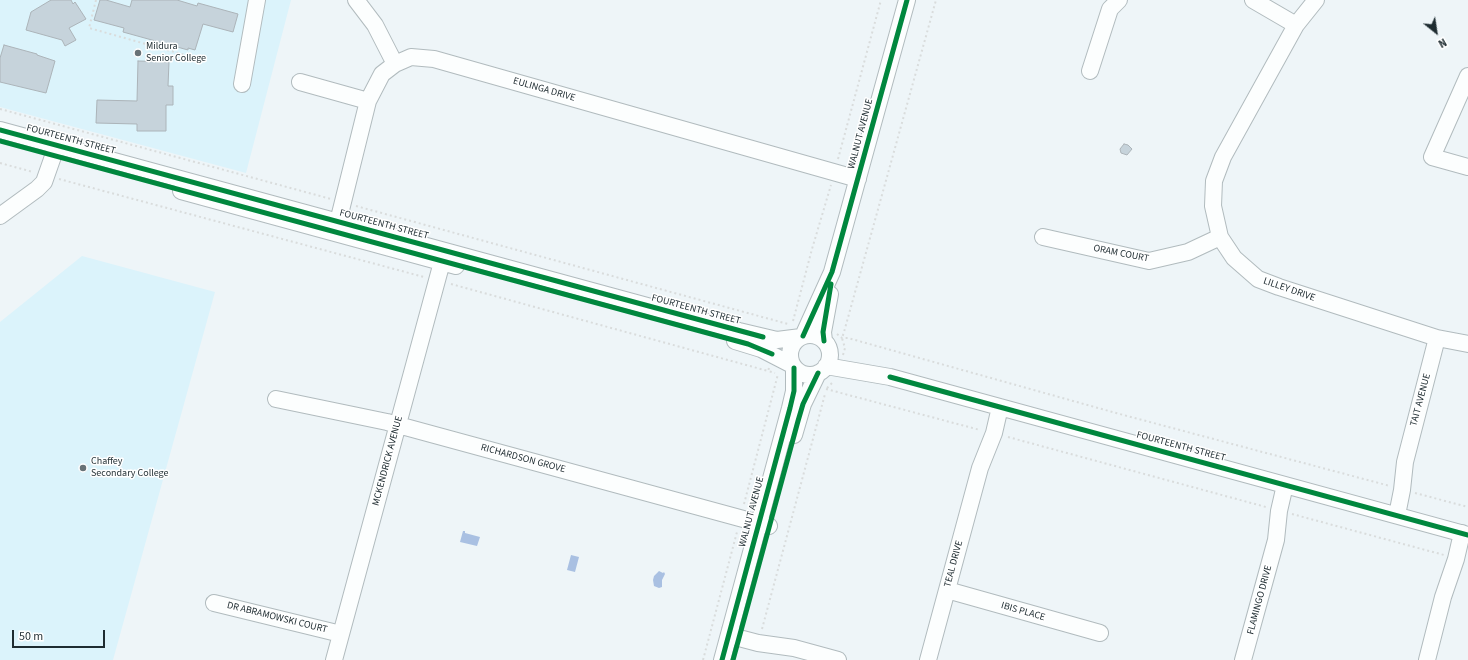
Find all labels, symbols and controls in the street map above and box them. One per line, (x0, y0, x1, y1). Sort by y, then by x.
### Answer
north arrow (1416, 12, 1456, 52)
text: N (1435, 34, 1449, 51)
place label: Mildura Senior College (146, 41, 206, 64)
marker: Mildura Senior College (133, 48, 143, 58)
street label: EULINGA DRIVE (512, 75, 576, 105)
street label: WALNUT AVENUE (846, 98, 876, 170)
street label: FOURTEENTH STREET (25, 122, 117, 158)
street label: FOURTEENTH STREET (338, 207, 430, 243)
street label: ORAM COURT (1092, 243, 1150, 265)
street label: LILLEY DRIVE (1261, 276, 1317, 304)
street label: FOURTEENTH STREET (650, 292, 742, 328)
street label: TAIT AVENUE (1408, 372, 1434, 428)
street label: MCKENDRICK AVENUE (370, 415, 406, 507)
street label: FOURTEENTH STREET (1135, 429, 1227, 465)
street label: RICHARDSON GROVE (479, 442, 567, 476)
place label: Chaffey Secondary College (91, 456, 168, 480)
marker: Chaffey Secondary College (78, 463, 88, 473)
street label: WALNUT AVENUE (737, 476, 767, 548)
street label: TEAL DRIVE (942, 539, 966, 589)
street label: FLAMINGO DRIVE (1245, 564, 1275, 636)
street label: DR ABRAMOWSKI COURT (226, 600, 328, 636)
street label: IBIS PLACE (1000, 600, 1046, 624)
scale bar (14, 622, 107, 648)
text: 50 m (19, 628, 43, 645)

